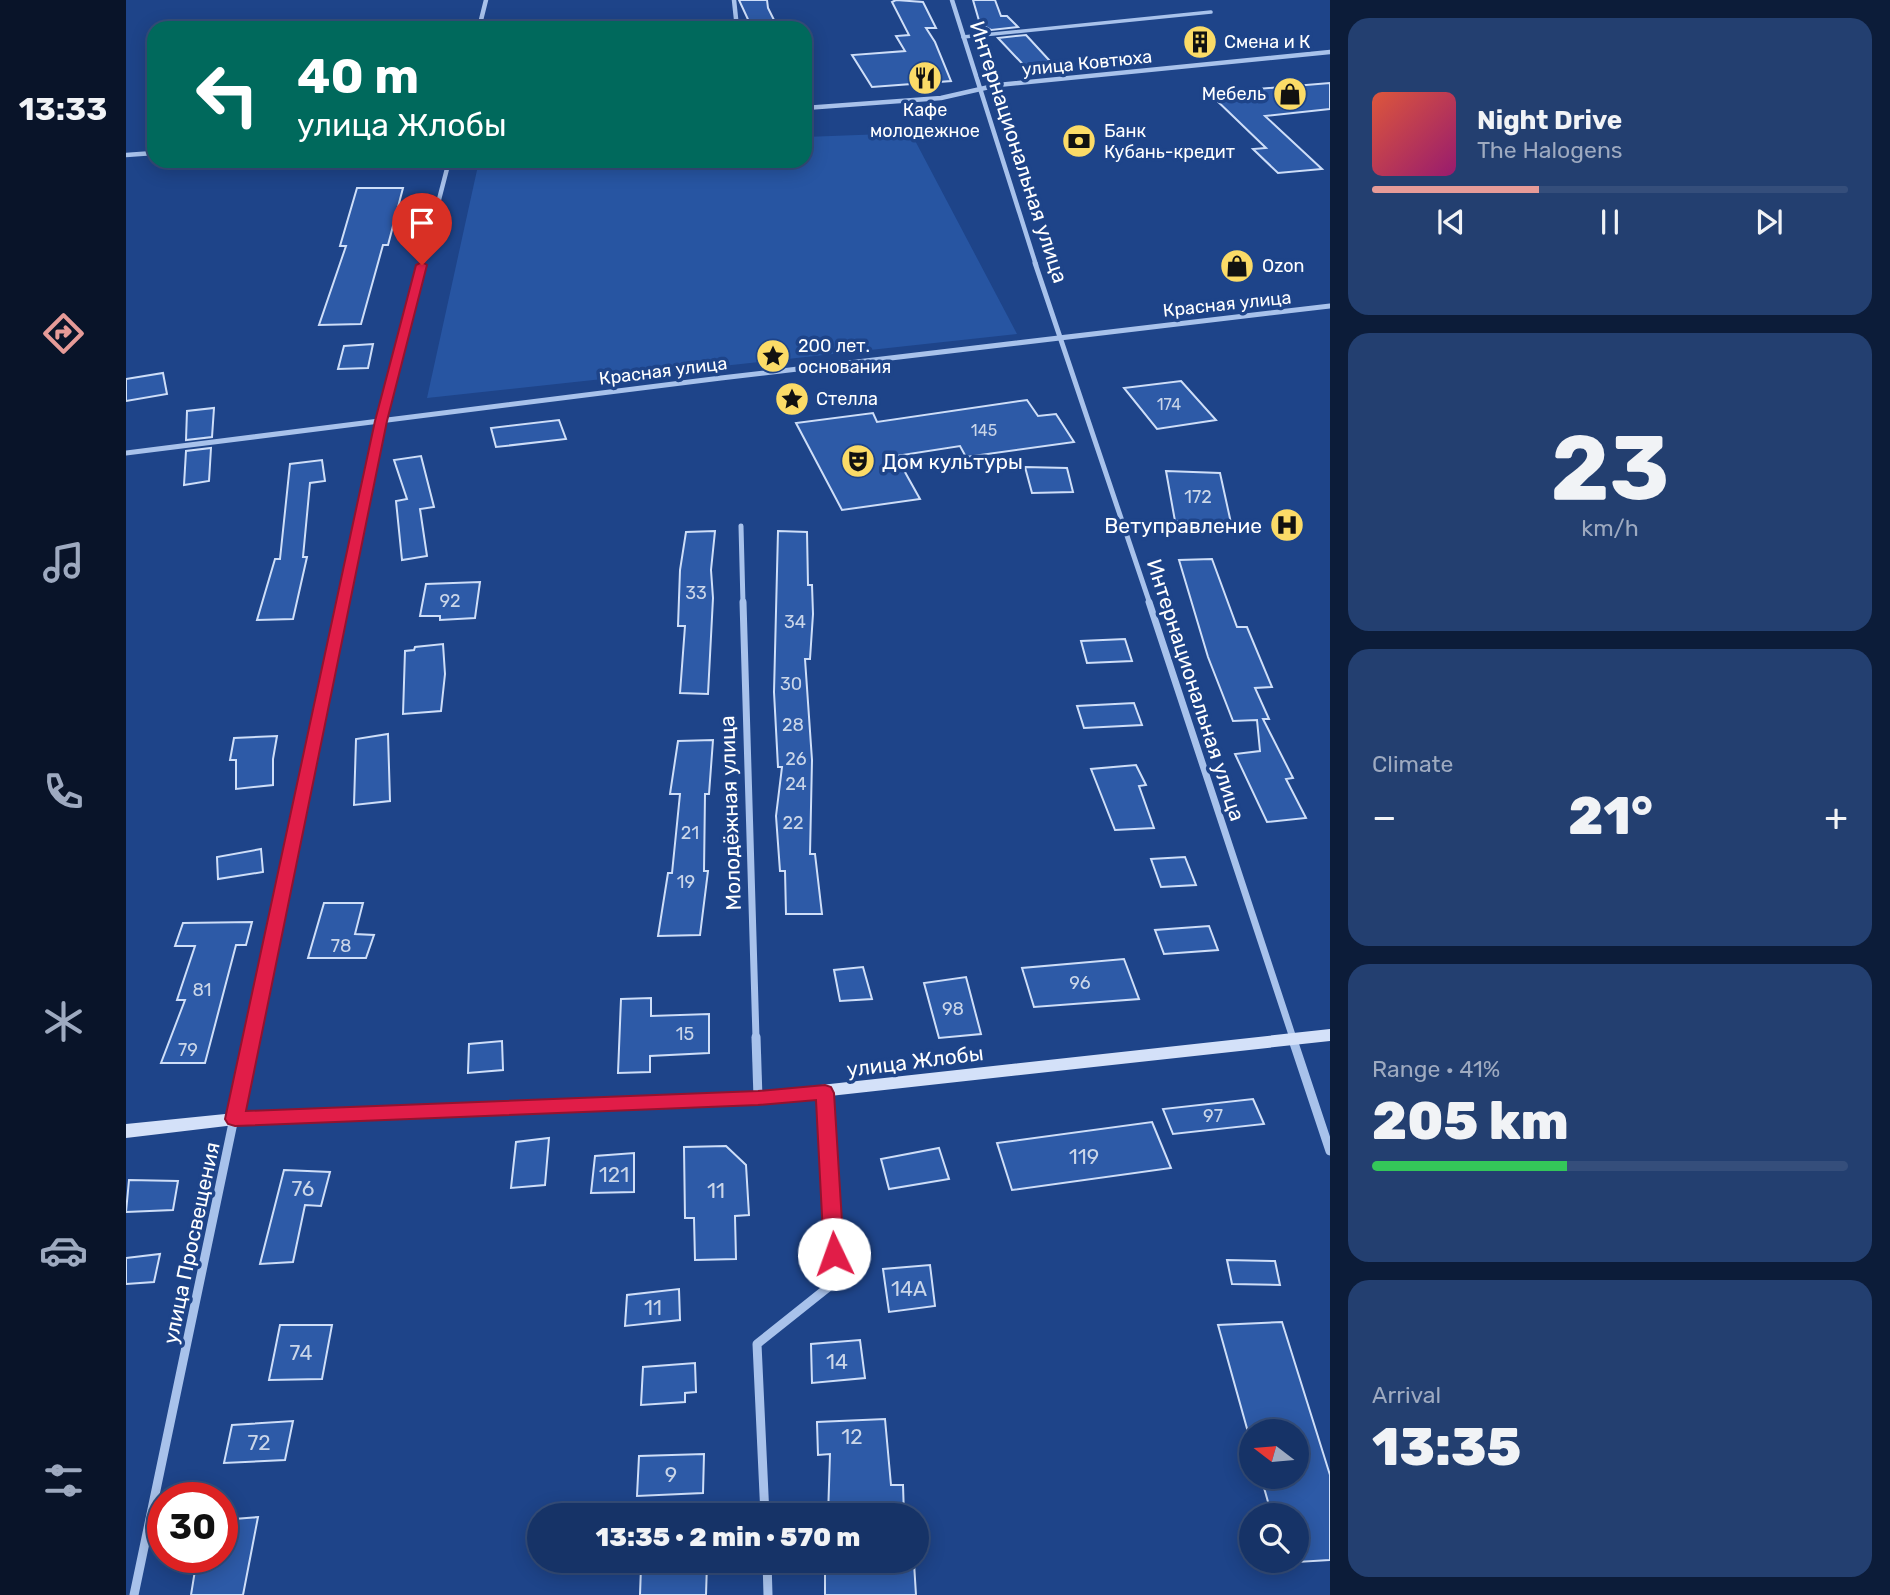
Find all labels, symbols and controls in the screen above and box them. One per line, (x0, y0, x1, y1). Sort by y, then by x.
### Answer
street label: Интернациональная улица (965, 18, 1073, 286)
building icon: Смена и К (1181, 23, 1219, 61)
place label: Смена и К (1224, 31, 1311, 53)
street label: улица Ковтюха (1021, 45, 1153, 81)
text: 40 m (297, 47, 419, 105)
icon: left (182, 49, 273, 140)
restaurant icon: Кафе молодежное (906, 59, 944, 97)
shop icon: Мебель (1271, 75, 1309, 113)
place label: Мебель (1202, 83, 1266, 105)
text: 13:33 (19, 90, 107, 128)
place label: Кафе молодежное (870, 99, 980, 142)
text: Night Drive (1477, 105, 1622, 136)
text: улица Жлобы (297, 106, 507, 144)
place label: Банк Кубань-кредит (1104, 120, 1235, 163)
bank icon: Банк Кубань-кредит (1060, 122, 1098, 160)
text: The Halogens (1477, 136, 1623, 164)
pin (392, 193, 452, 265)
icon: previous (1432, 203, 1470, 241)
icon: pause (1591, 203, 1629, 241)
icon: next (1750, 203, 1788, 241)
icon: arrive (403, 204, 441, 242)
shop icon: Ozon (1218, 247, 1256, 285)
place label: Ozon (1262, 255, 1304, 277)
street label: Красная улица (1162, 286, 1292, 322)
icon: directions (39, 309, 88, 358)
place label: 200 лет. основания (798, 335, 891, 378)
place icon: 200 лет. основания (754, 337, 792, 375)
street label: Красная улица (598, 352, 728, 390)
place icon: Стелла (773, 380, 811, 418)
place label: Стелла (816, 388, 878, 410)
house number: 174 (1157, 395, 1181, 414)
text: 23 (1550, 414, 1670, 522)
house number: 145 (971, 421, 997, 440)
theatre icon: Дом культуры (839, 442, 877, 480)
place label: Дом культуры (882, 449, 1023, 474)
house number: 172 (1184, 486, 1212, 508)
hospital icon: Ветуправление (1268, 506, 1306, 544)
place label: Ветуправление (1104, 513, 1262, 538)
text: km/h (1581, 514, 1639, 542)
icon: music (39, 538, 88, 587)
street label: Интернациональная улица (1142, 556, 1250, 824)
house number: 33 (685, 582, 707, 604)
house number: 92 (439, 590, 461, 612)
house number: 34 (784, 611, 806, 633)
house number: 30 (780, 673, 802, 695)
house number: 28 (782, 714, 804, 736)
street label: Молодёжная улица (714, 715, 746, 911)
house number: 26 (785, 748, 807, 770)
text: Climate (1372, 750, 1453, 778)
icon: phone (39, 767, 88, 816)
house number: 24 (785, 773, 807, 795)
text: 21° (1568, 785, 1653, 847)
text: − (1372, 794, 1397, 840)
text: + (1824, 794, 1848, 840)
house number: 22 (782, 812, 804, 834)
house number: 21 (681, 822, 699, 844)
house number: 19 (677, 871, 695, 893)
house number: 78 (331, 935, 351, 957)
house number: 96 (1069, 972, 1091, 994)
house number: 81 (192, 979, 212, 1001)
icon: climate (39, 997, 88, 1046)
house number: 98 (942, 998, 964, 1020)
house number: 15 (676, 1023, 694, 1045)
house number: 79 (178, 1039, 198, 1061)
street label: улица Жлобы (845, 1040, 985, 1082)
text: Range · 41% (1372, 1055, 1500, 1083)
text: 205 km (1372, 1090, 1569, 1152)
house number: 97 (1203, 1105, 1223, 1127)
street label: улица Просвещения (157, 1140, 225, 1346)
house number: 119 (1069, 1144, 1099, 1169)
house number: 121 (599, 1162, 629, 1187)
house number: 76 (292, 1176, 314, 1201)
house number: 11 (707, 1178, 725, 1203)
position arrow (797, 1217, 871, 1291)
icon: car (39, 1226, 88, 1275)
house number: 14А (891, 1276, 927, 1301)
house number: 11 (644, 1295, 662, 1320)
house number: 74 (289, 1340, 313, 1365)
house number: 14 (826, 1349, 848, 1374)
text: Arrival (1372, 1381, 1441, 1409)
text: 13:35 (1372, 1416, 1521, 1478)
north arrow (1239, 1419, 1309, 1489)
map controls (1239, 1419, 1309, 1573)
house number: 12 (841, 1424, 863, 1449)
house number: 72 (247, 1430, 271, 1455)
icon: filters (39, 1456, 88, 1505)
house number: 9 (665, 1462, 677, 1487)
speed limit sign: 30 (147, 1482, 238, 1573)
button: search (1239, 1503, 1309, 1573)
text: 13:35 · 2 min · 570 m (596, 1522, 860, 1553)

